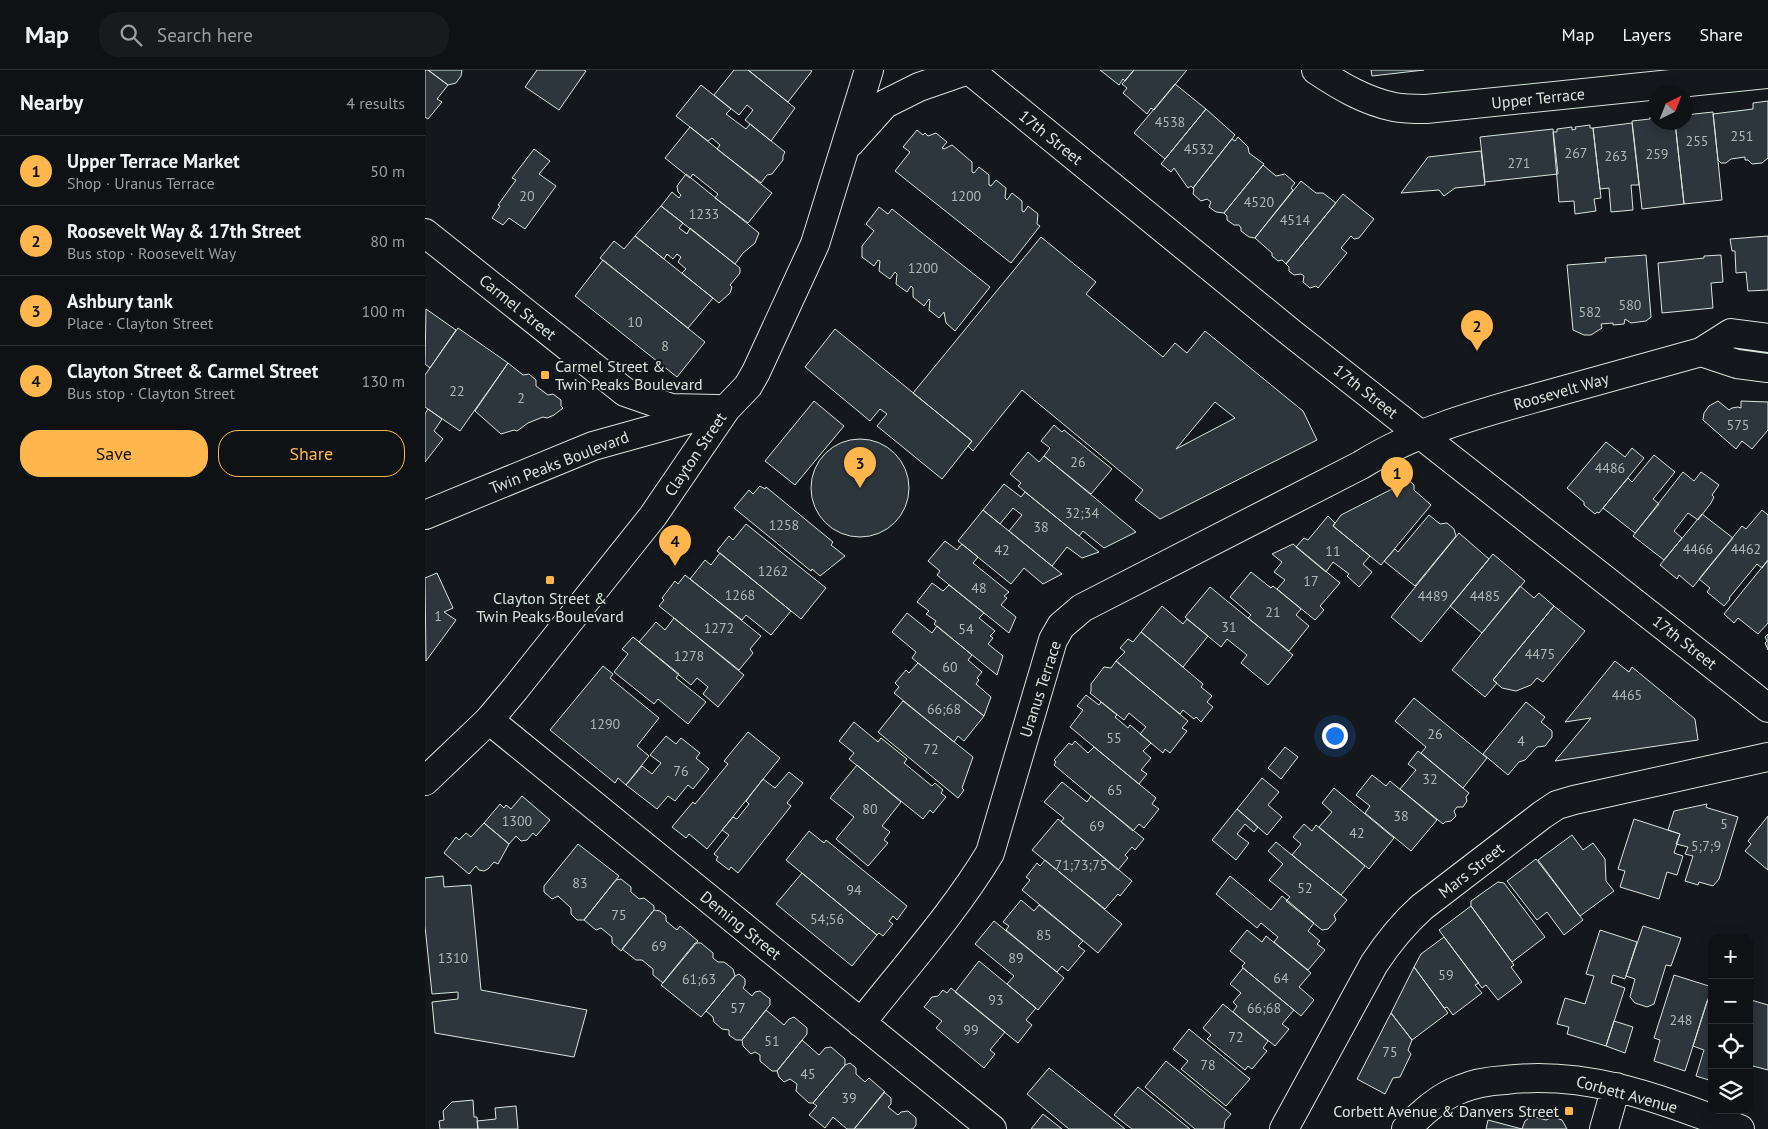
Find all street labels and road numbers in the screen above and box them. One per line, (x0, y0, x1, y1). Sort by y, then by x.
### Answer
street label: Upper Terrace (1490, 83, 1586, 113)
street label: 17th Street (1015, 105, 1087, 169)
street label: Carmel Street (476, 270, 561, 344)
street label: 17th Street (1330, 360, 1403, 423)
street label: Roosevelt Way (1511, 368, 1611, 414)
street label: Clayton Street (660, 408, 731, 500)
street label: Twin Peaks Boulevard (486, 426, 632, 498)
street label: 17th Street (1649, 611, 1722, 674)
street label: Uranus Terrace (1015, 638, 1065, 740)
street label: Mars Street (1434, 838, 1508, 902)
street label: Deming Street (696, 886, 786, 964)
street label: Corbett Avenue (1574, 1071, 1680, 1117)

